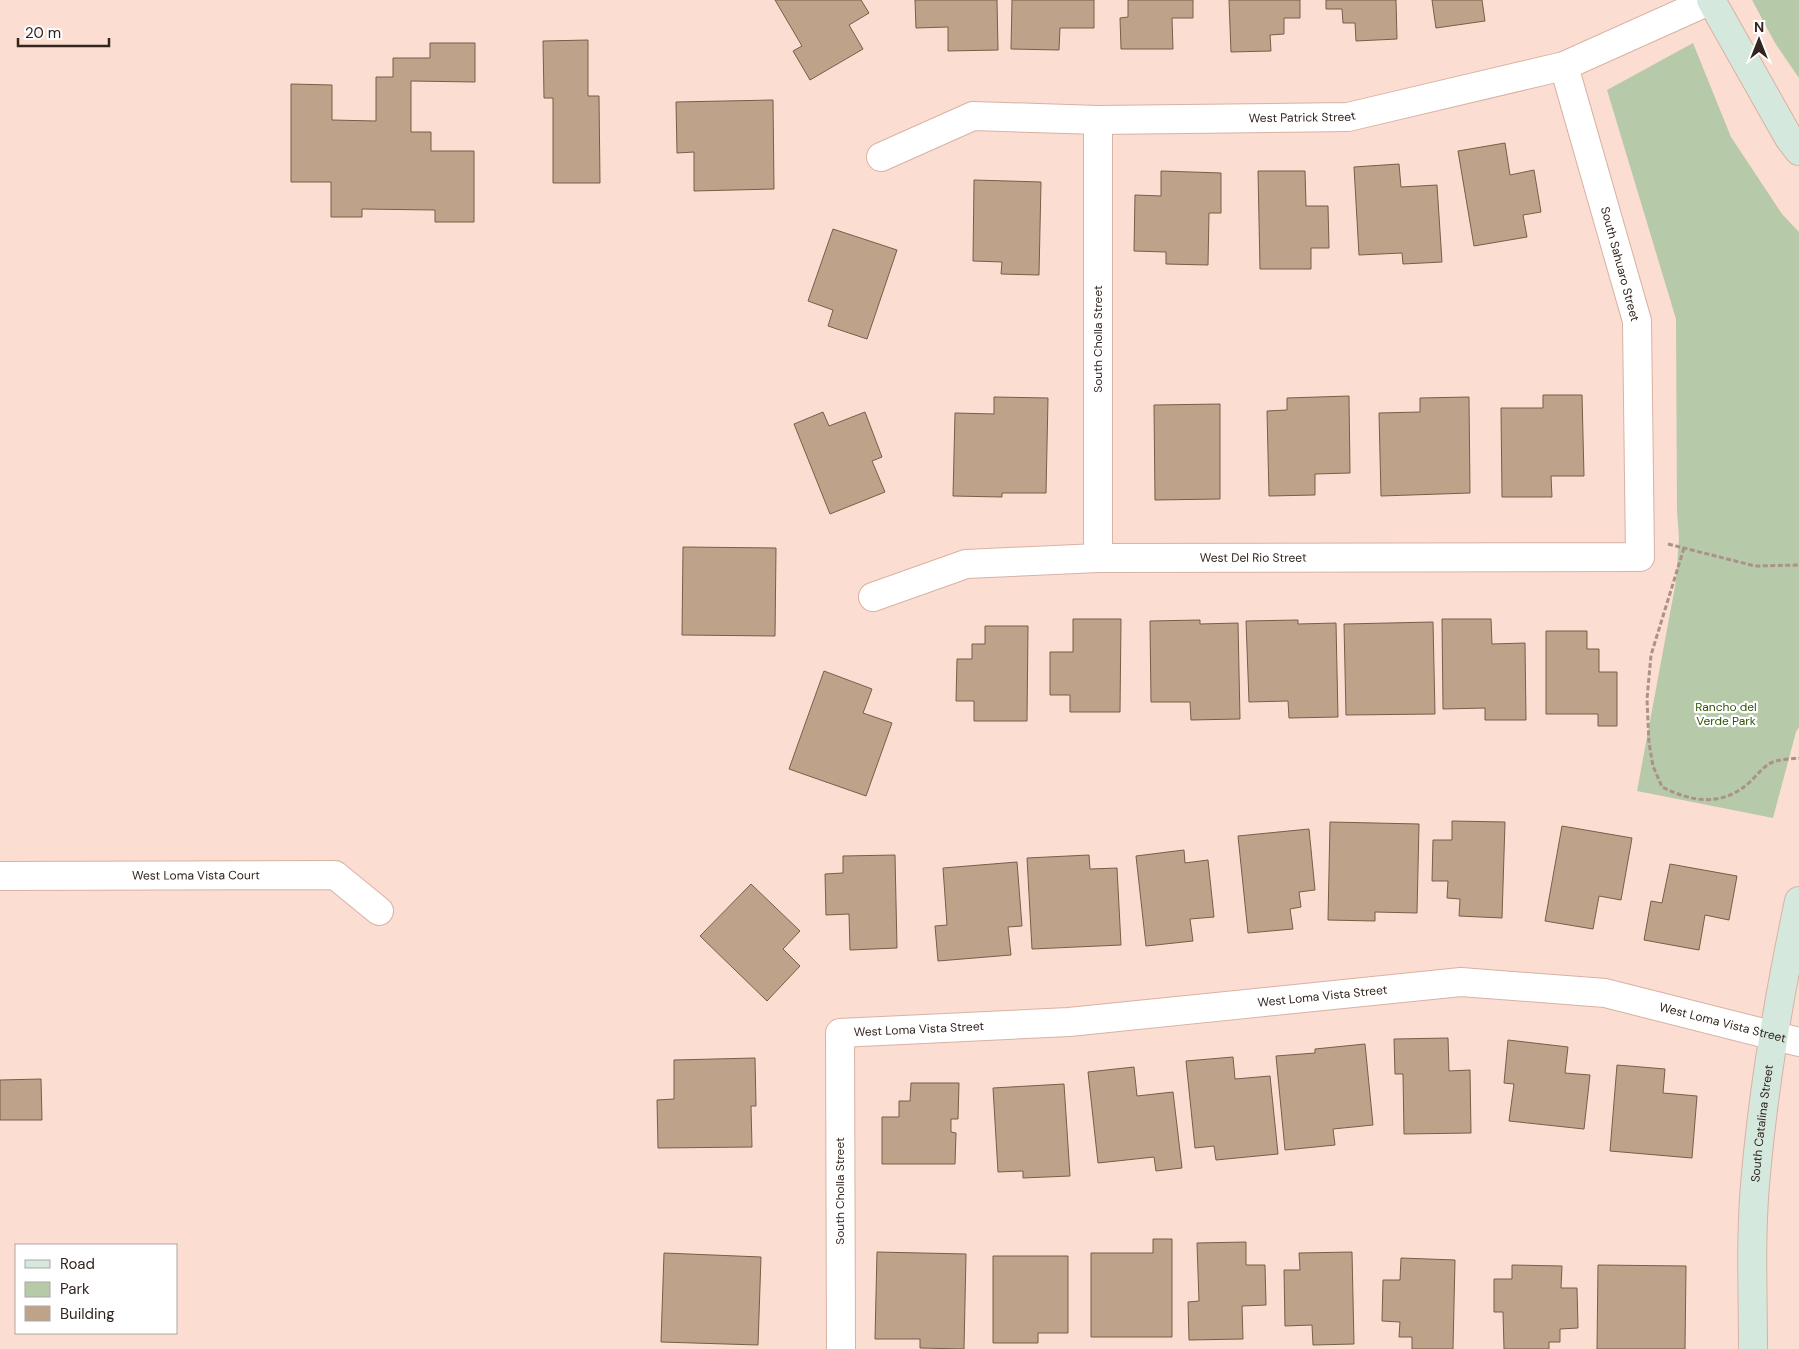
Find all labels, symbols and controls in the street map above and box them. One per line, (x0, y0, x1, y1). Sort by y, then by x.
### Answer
scale bar (18, 15, 109, 47)
north arrow (1734, 15, 1784, 65)
text: N (1754, 18, 1764, 36)
text: 20 m (25, 23, 61, 43)
street label: West Patrick Street (1249, 107, 1358, 126)
street label: South Sahuaro Street (1597, 205, 1643, 323)
street label: South Cholla Street (1090, 285, 1106, 393)
street label: West Del Rio Street (1200, 550, 1307, 566)
park label: Rancho del Verde Park (1695, 699, 1757, 729)
street label: West Loma Vista Court (132, 867, 260, 884)
street label: West Loma Vista Street (1257, 982, 1388, 1011)
street label: West Loma Vista Street (1657, 999, 1788, 1046)
street label: West Loma Vista Street (853, 1018, 985, 1040)
street label: South Catalina Street (1747, 1063, 1777, 1183)
street label: South Cholla Street (832, 1137, 848, 1245)
legend (15, 1244, 178, 1334)
text: Road (60, 1254, 95, 1274)
text: Park (60, 1279, 90, 1299)
text: Building (60, 1304, 115, 1324)

